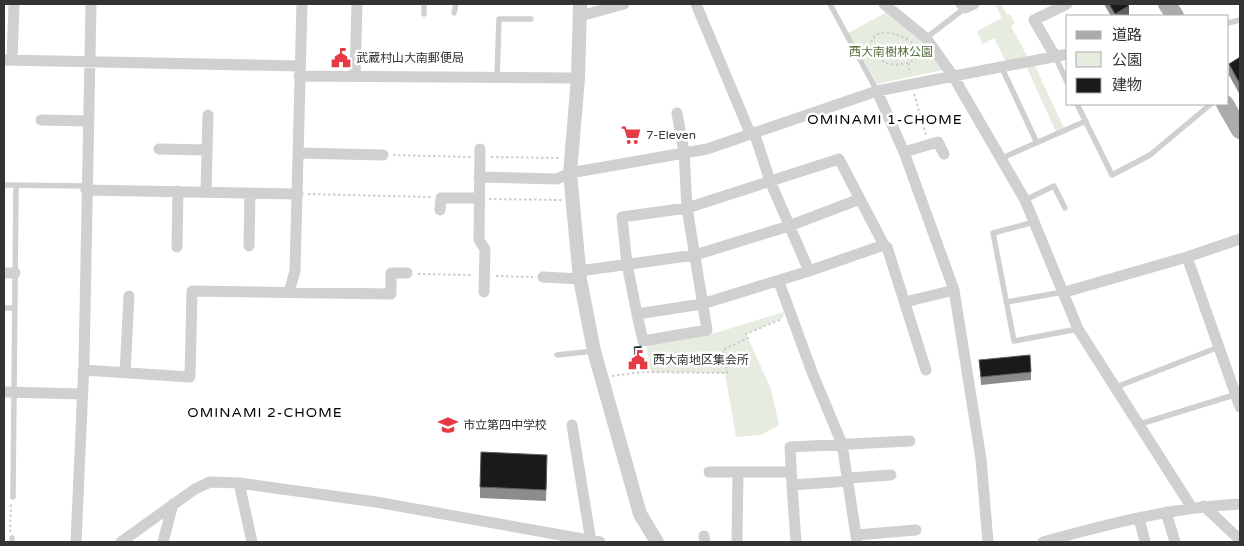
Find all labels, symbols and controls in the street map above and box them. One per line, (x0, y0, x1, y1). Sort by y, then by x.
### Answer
legend (1066, 15, 1229, 105)
text: 道路 (1112, 26, 1142, 44)
park label: 西大南樹林公園 (849, 45, 933, 59)
public building icon: 武蔵村山大南郵便局 (330, 47, 352, 69)
place label: 武蔵村山大南郵便局 (356, 51, 464, 65)
text: 公園 (1112, 51, 1142, 69)
text: 建物 (1112, 76, 1142, 94)
district label: OMINAMI 1-CHOME (807, 111, 963, 128)
supermarket icon: 7-Eleven (620, 124, 642, 146)
place label: 7-Eleven (646, 128, 696, 142)
public building icon: 西大南地区集会所 (627, 349, 649, 371)
place label: 西大南地区集会所 (653, 353, 749, 367)
district label: OMINAMI 2-CHOME (187, 404, 343, 421)
school or university icon: 市立第四中学校 (437, 414, 459, 436)
place label: 市立第四中学校 (463, 418, 547, 432)

